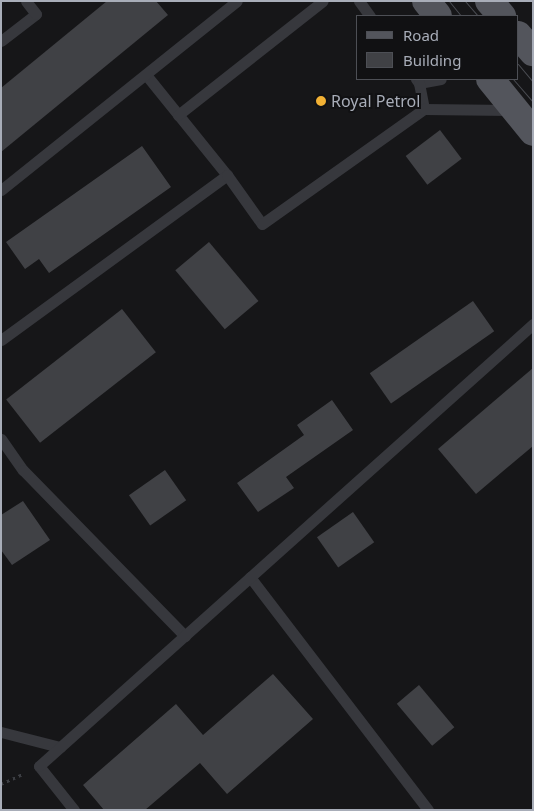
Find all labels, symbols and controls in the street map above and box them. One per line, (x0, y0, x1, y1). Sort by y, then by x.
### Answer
legend (356, 15, 519, 80)
text: Road (403, 25, 439, 45)
text: Building (403, 50, 461, 70)
place label: Royal Petrol (331, 91, 420, 111)
marker: Royal Petrol (315, 95, 327, 107)

